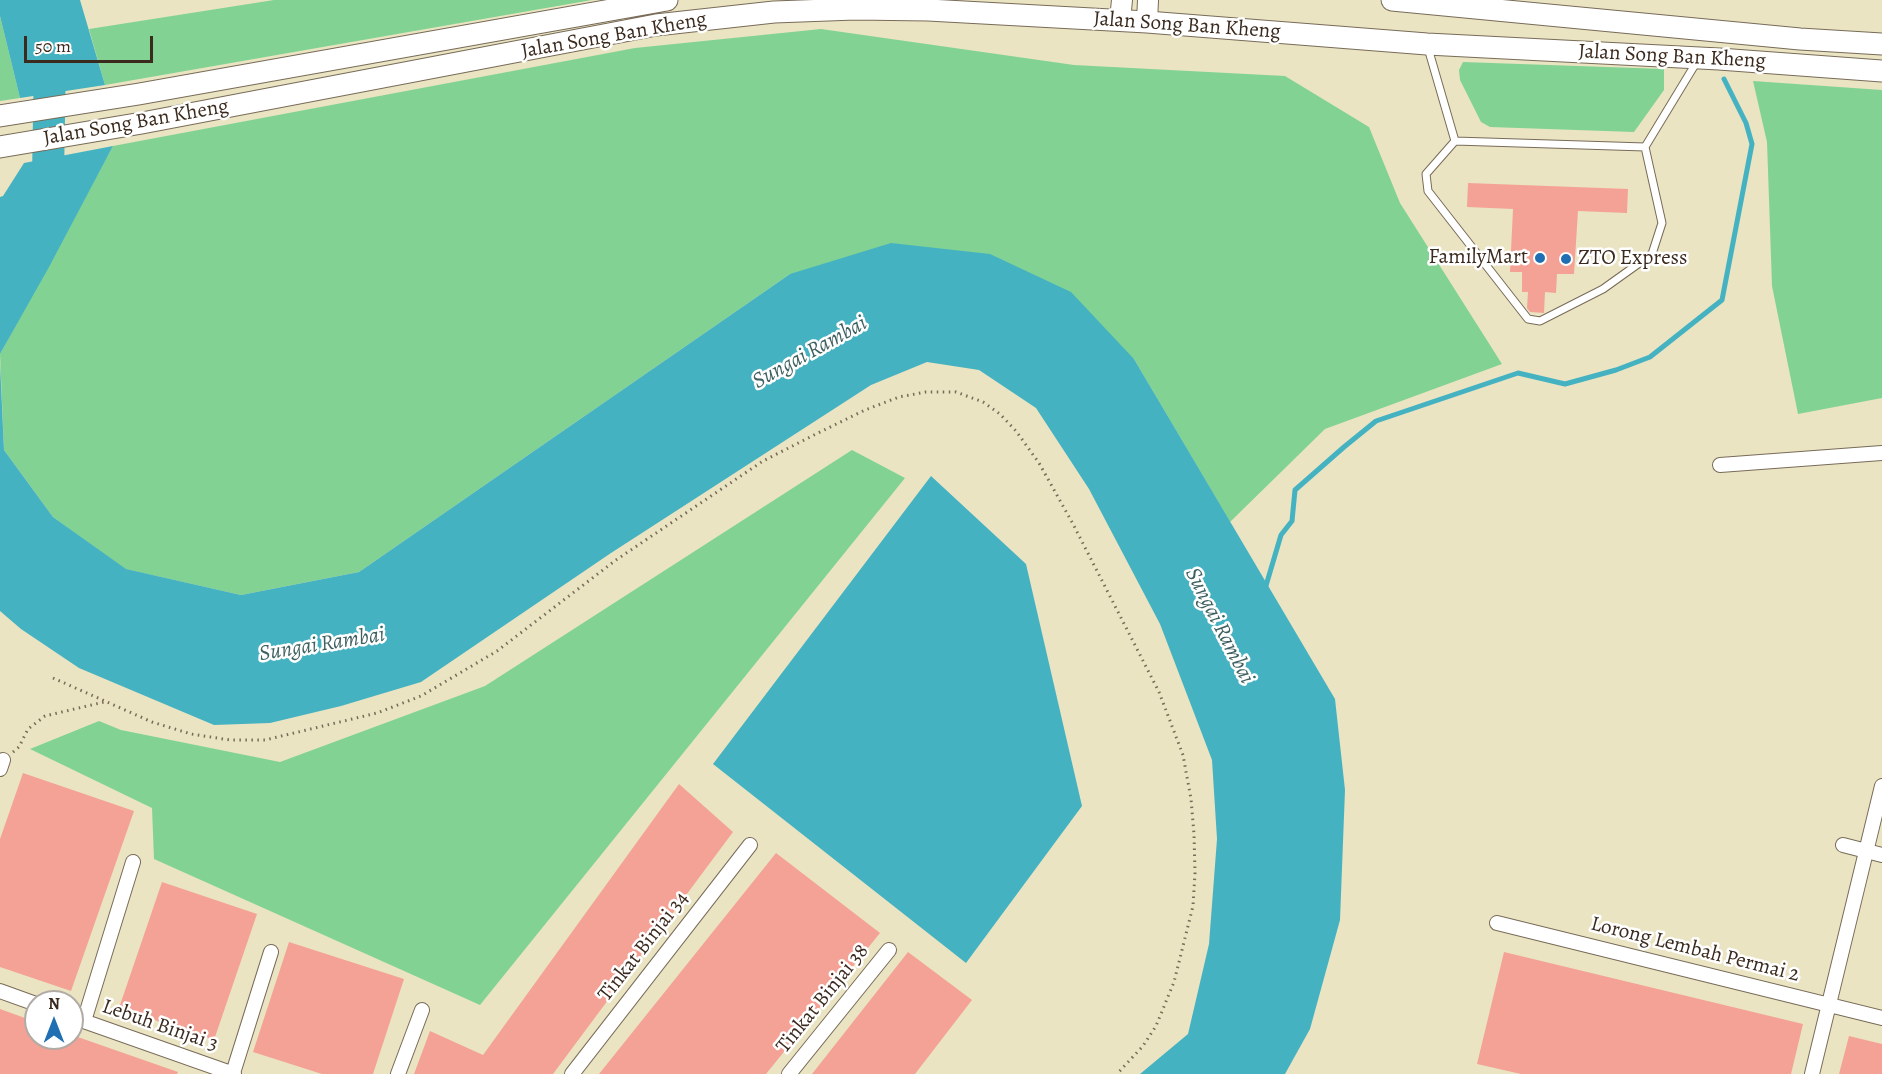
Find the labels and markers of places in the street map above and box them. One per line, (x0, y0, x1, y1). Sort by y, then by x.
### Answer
place label: FamilyMart (1429, 245, 1528, 271)
place label: ZTO Express (1578, 246, 1687, 272)
marker: FamilyMart (1533, 251, 1547, 265)
marker: ZTO Express (1559, 252, 1573, 266)

